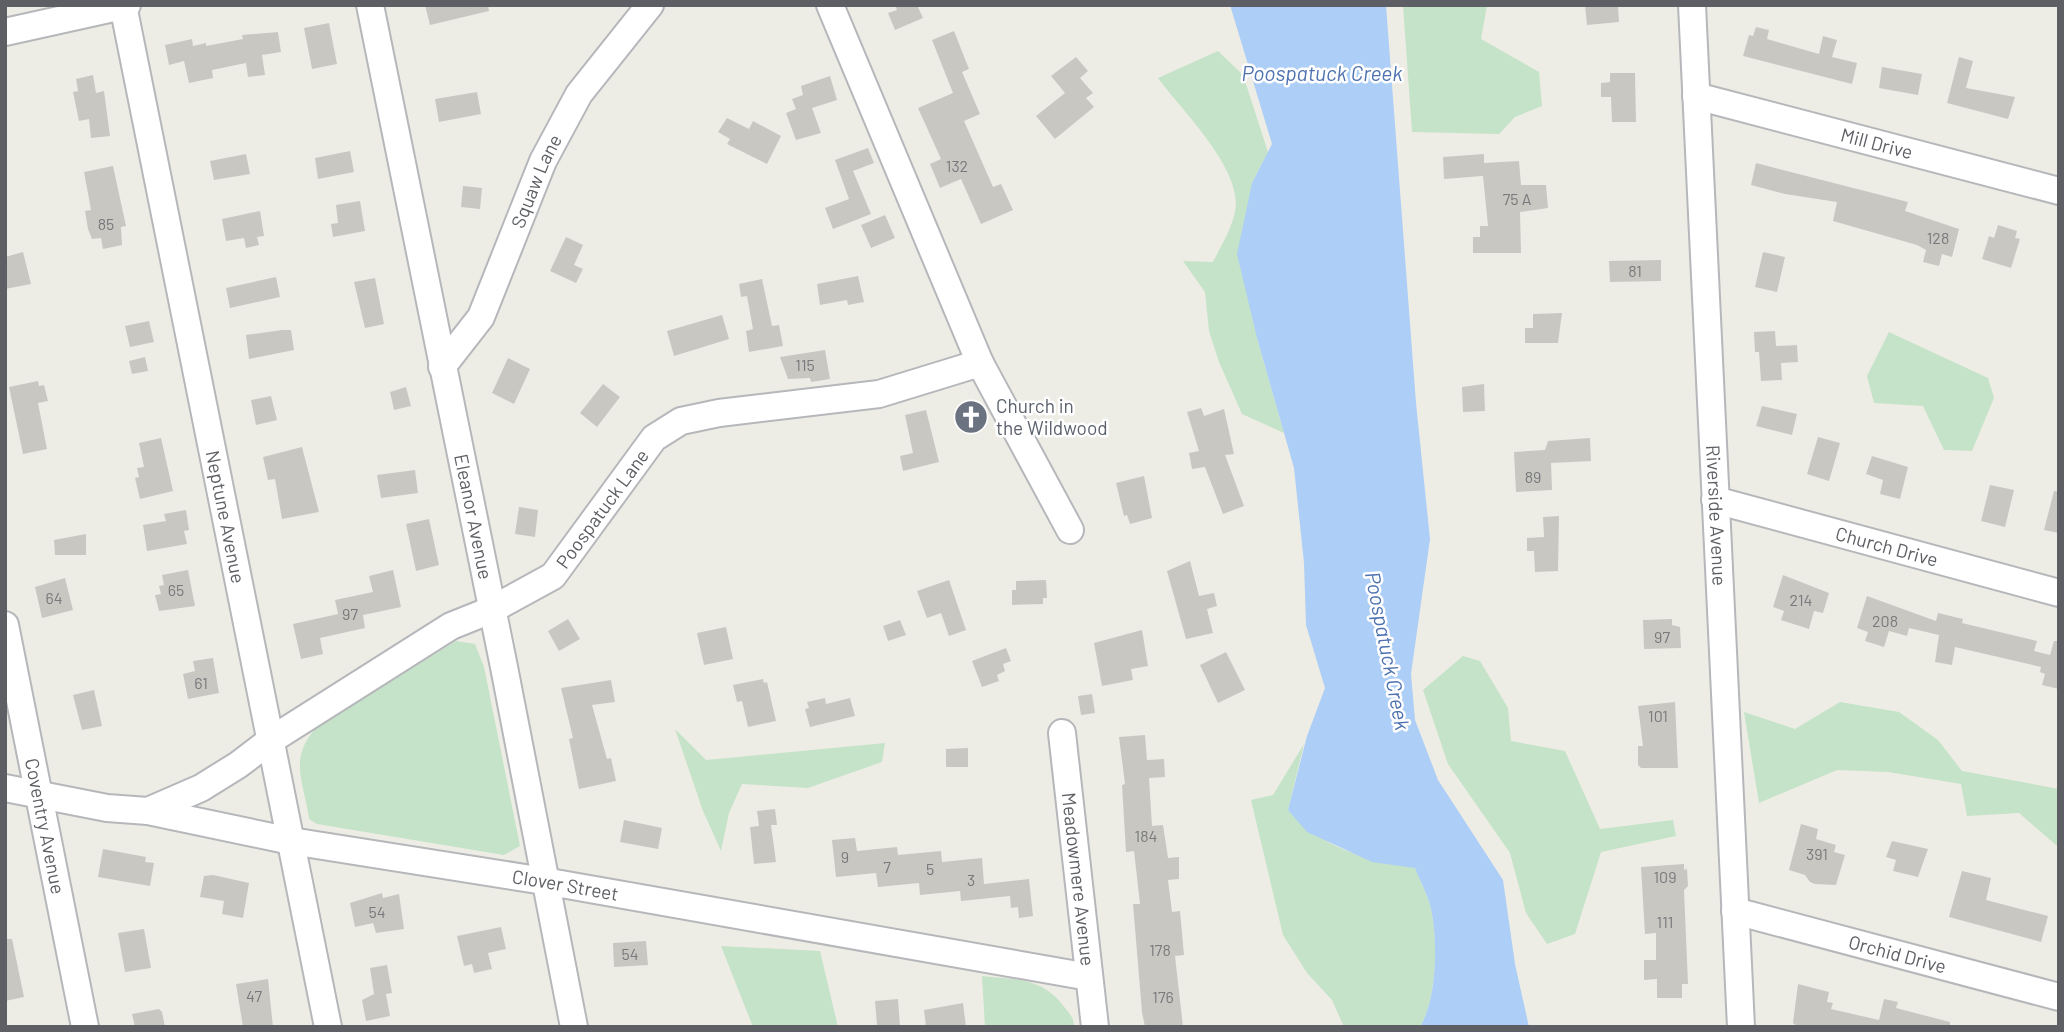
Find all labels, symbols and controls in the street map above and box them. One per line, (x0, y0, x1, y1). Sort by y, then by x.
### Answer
water label: Poospatuck Creek (1242, 60, 1403, 85)
street label: Mill Drive (1839, 122, 1915, 163)
street label: Squaw Lane (506, 130, 566, 231)
house number: 132 (946, 156, 968, 175)
house number: 75 A (1503, 189, 1532, 208)
house number: 85 (98, 214, 114, 233)
house number: 128 (1927, 228, 1949, 247)
house number: 81 (1628, 261, 1642, 280)
house number: 115 (795, 355, 815, 374)
place label: Church in the Wildwood (996, 394, 1108, 439)
church icon: Church in the Wildwood (952, 398, 990, 436)
street label: Poospatuck Lane (551, 444, 653, 572)
street label: Riverside Avenue (1702, 444, 1732, 586)
street label: Neptune Avenue (202, 448, 251, 585)
street label: Eleanor Avenue (450, 452, 498, 581)
house number: 89 (1525, 467, 1541, 486)
street label: Church Drive (1833, 521, 1941, 571)
water label: Poospatuck Creek (1361, 569, 1416, 733)
house number: 65 (168, 580, 184, 599)
house number: 64 (45, 588, 63, 607)
house number: 214 (1790, 590, 1812, 609)
house number: 97 (342, 604, 358, 623)
house number: 208 (1872, 611, 1898, 630)
house number: 97 (1654, 627, 1670, 646)
house number: 61 (194, 673, 208, 692)
house number: 101 (1648, 706, 1668, 725)
street label: Coventry Avenue (21, 756, 70, 896)
street label: Meadowmere Avenue (1058, 791, 1100, 967)
house number: 184 (1135, 826, 1157, 845)
house number: 391 (1806, 844, 1828, 863)
house number: 9 (841, 847, 849, 866)
house number: 7 (883, 857, 891, 876)
house number: 5 (926, 859, 934, 878)
street label: Clover Street (511, 864, 620, 905)
house number: 109 (1654, 867, 1676, 886)
house number: 3 (967, 870, 975, 889)
house number: 54 (368, 902, 386, 921)
house number: 111 (1657, 912, 1673, 931)
street label: Orchid Drive (1846, 930, 1949, 978)
house number: 178 (1149, 940, 1171, 959)
house number: 54 (621, 944, 639, 963)
house number: 47 (246, 986, 262, 1005)
house number: 176 (1152, 987, 1174, 1006)

